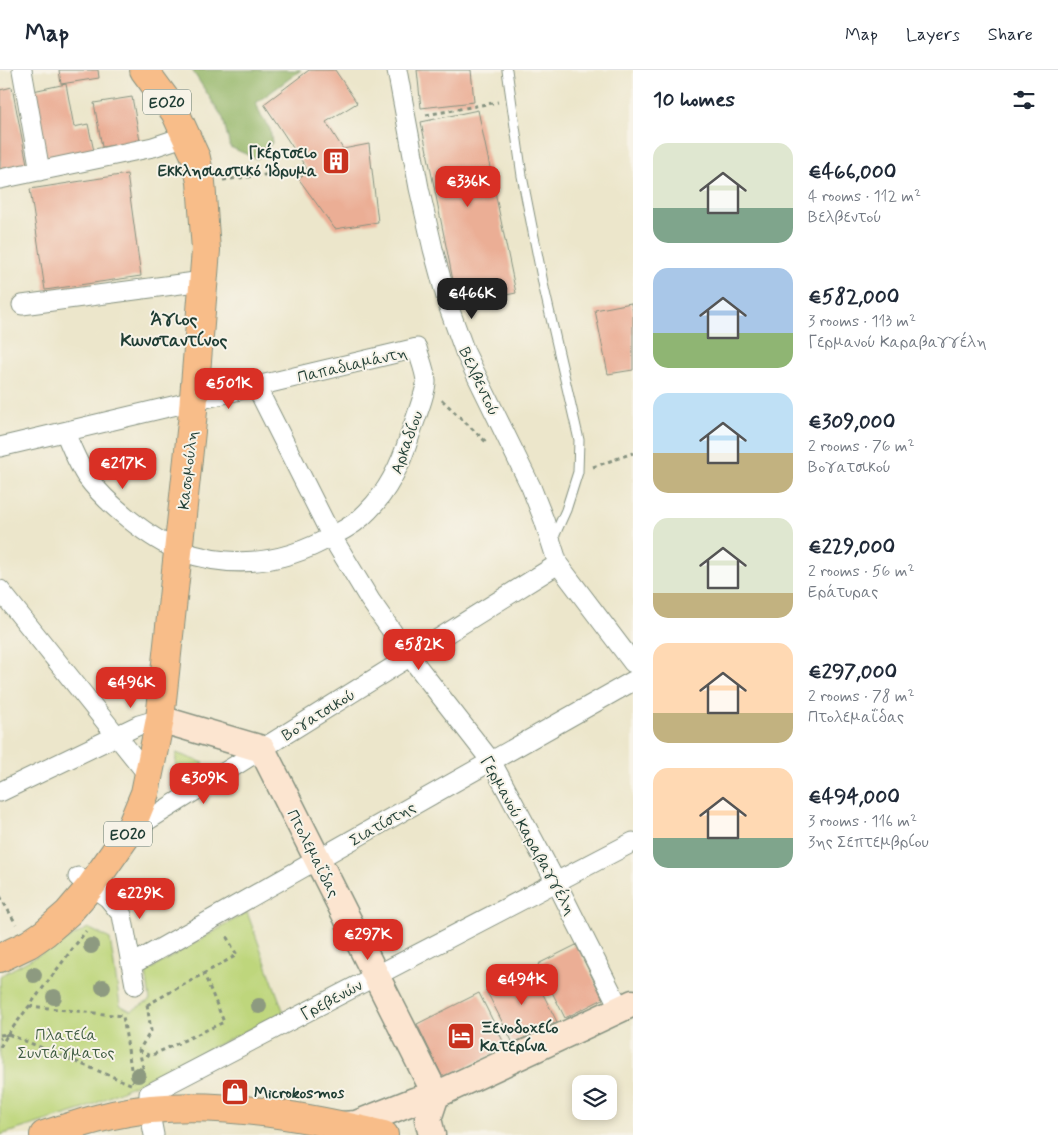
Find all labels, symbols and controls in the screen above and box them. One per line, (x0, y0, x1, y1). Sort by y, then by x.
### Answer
text: Map (25, 19, 69, 50)
text: Map (845, 23, 878, 47)
text: Layers (906, 23, 960, 47)
text: Share (988, 23, 1033, 47)
text: 10 homes (653, 86, 735, 114)
icon: filters (1010, 86, 1038, 114)
road number: ΕΟ20 (143, 90, 191, 114)
place label: Γκέρτσειο Εκκλησιαστικό Ίδρυμα (158, 142, 318, 182)
building icon: Γκέρτσειο Εκκλησιαστικό Ίδρυμα (321, 146, 351, 176)
text: €466,000 (808, 158, 896, 186)
icon: home (693, 163, 753, 223)
pin: €336K (433, 166, 503, 208)
text: €336K (446, 171, 490, 192)
text: 4 rooms · 112 m² (808, 186, 921, 207)
text: Βελβεντού (808, 207, 881, 228)
pin: €466K (437, 278, 507, 320)
text: €466K (448, 283, 496, 304)
text: €582,000 (808, 283, 899, 311)
icon: home (693, 288, 753, 348)
district label: Άγιος Κωνσταντίνος (121, 308, 227, 353)
text: 3 rooms · 113 m² (808, 311, 916, 332)
text: Γερμανού Καραβαγγέλη (808, 332, 987, 353)
street label: Παπαδιαμάντη (295, 343, 409, 388)
street label: Βελβεντού (454, 344, 504, 419)
pin: €501K (194, 368, 264, 410)
text: €501K (206, 373, 252, 394)
street label: Αρκαδίου (386, 408, 428, 477)
text: €309,000 (808, 408, 895, 436)
icon: home (693, 413, 753, 473)
street label: Κασομούλη (174, 430, 203, 511)
text: 2 rooms · 76 m² (808, 436, 915, 457)
pin: €217K (88, 448, 158, 490)
text: €217K (100, 453, 146, 474)
text: Βογατσικού (808, 457, 891, 478)
text: €229,000 (808, 533, 895, 561)
icon: home (693, 538, 753, 598)
text: 2 rooms · 56 m² (808, 561, 915, 582)
text: Εράτυρας (808, 582, 878, 603)
pin: €582K (384, 628, 454, 671)
text: €582K (394, 634, 444, 655)
text: €297,000 (808, 658, 897, 686)
icon: home (693, 663, 753, 723)
pin: €496K (96, 666, 166, 709)
text: €496K (107, 672, 155, 693)
street label: Βογατσικού (278, 684, 359, 746)
text: 2 rooms · 78 m² (808, 686, 915, 707)
text: Πτολεμαΐδας (808, 707, 904, 728)
street label: Γερμανού Καραβαγγέλη (475, 752, 581, 919)
pin: €309K (169, 762, 239, 805)
text: €309K (181, 768, 227, 789)
text: €494,000 (808, 783, 900, 811)
icon: home (693, 788, 753, 848)
street label: Σιατίστης (346, 797, 420, 852)
street label: Πτολεμαΐδας (281, 806, 344, 901)
text: 3 rooms · 116 m² (808, 811, 917, 832)
road number: ΕΟ20 (104, 822, 152, 846)
text: 3ης Σεπτεμβρίου (808, 832, 929, 853)
pin: €229K (105, 878, 175, 920)
text: €229K (117, 883, 163, 904)
pin: €297K (333, 918, 403, 961)
text: €297K (344, 924, 392, 945)
pin: €494K (487, 964, 557, 1006)
text: €494K (497, 969, 547, 990)
street label: Γρεβενών (297, 975, 366, 1025)
place label: Ξενοδοχείο Κατερίνα (480, 1018, 558, 1057)
hotel icon: Ξενοδοχείο Κατερίνα (446, 1021, 476, 1051)
park label: Πλατεία Συντάγματος (18, 1025, 114, 1064)
map controls (572, 1075, 617, 1120)
button: layers (572, 1075, 617, 1120)
shop icon: Microkosmos (220, 1077, 250, 1107)
place label: Microkosmos (254, 1083, 345, 1104)

